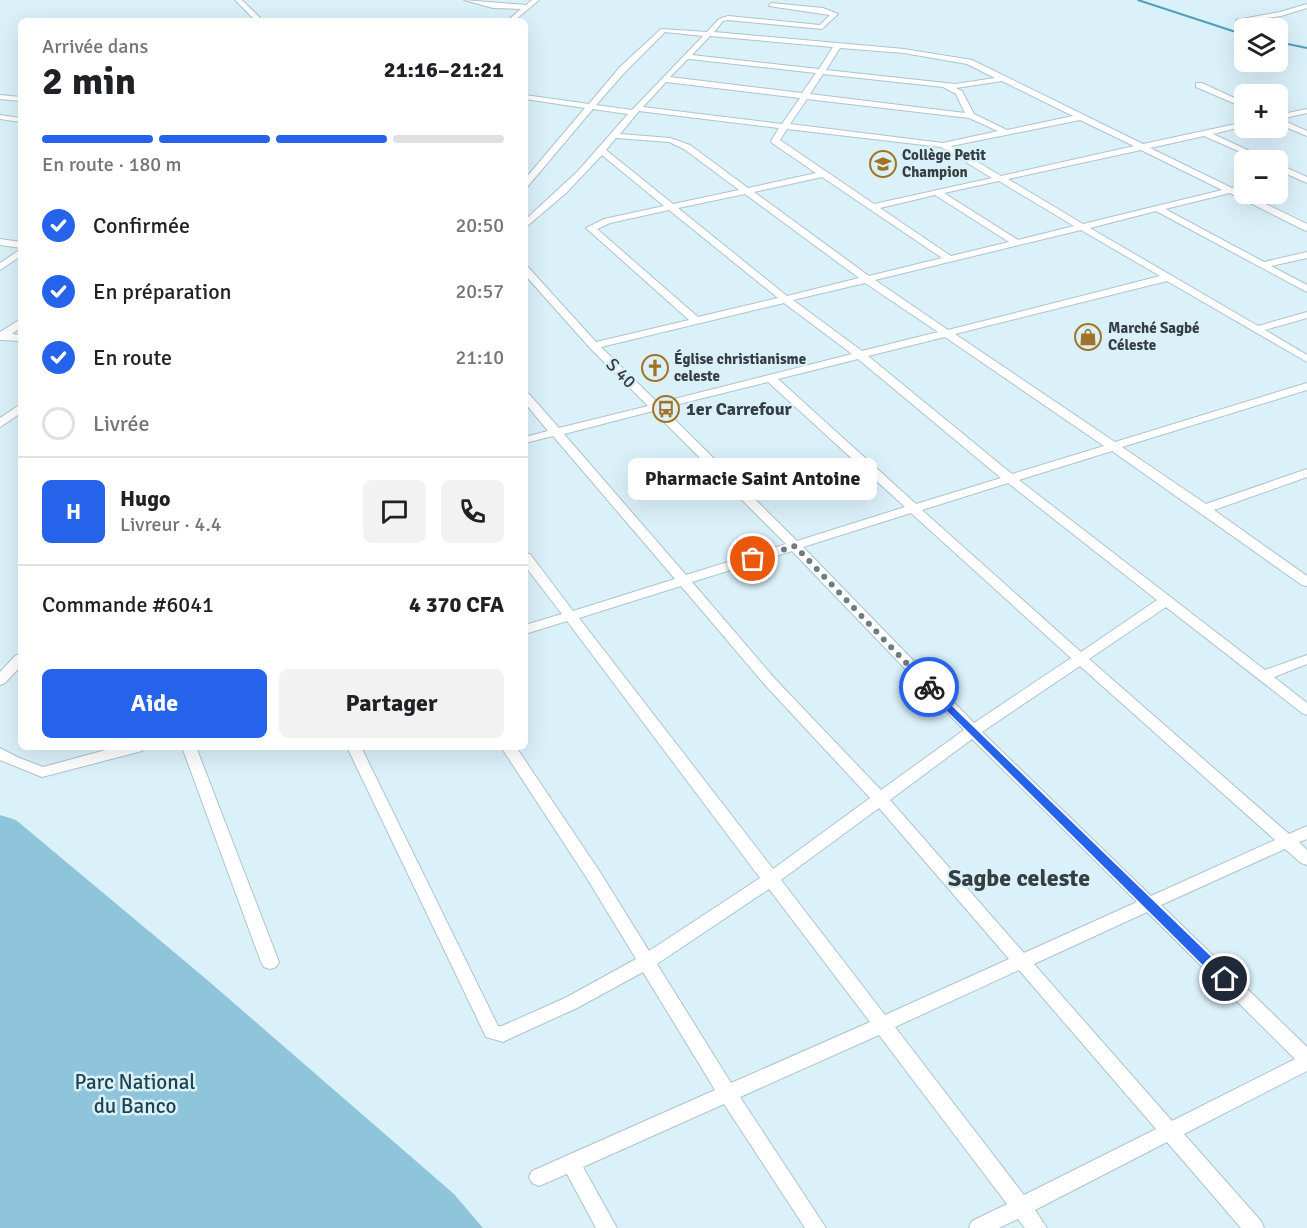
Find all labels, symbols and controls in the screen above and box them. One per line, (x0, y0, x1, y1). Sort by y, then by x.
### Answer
map controls (1234, 18, 1288, 204)
button: layers (1234, 18, 1288, 72)
text: Arrivée dans (42, 34, 148, 59)
text: 21:16–21:21 (384, 56, 504, 83)
text: 2 min (42, 57, 136, 105)
button: + (1234, 84, 1288, 138)
place label: Collège Petit Champion (902, 146, 986, 181)
school or university icon: Collège Petit Champion (868, 149, 898, 179)
button: − (1234, 150, 1288, 204)
text: En route · 180 m (42, 152, 181, 177)
icon: check (42, 209, 75, 242)
text: Confirmée (93, 212, 190, 239)
text: 20:50 (455, 213, 504, 238)
icon: check (42, 275, 75, 308)
text: En préparation (93, 278, 232, 305)
text: 20:57 (455, 279, 504, 304)
place label: Marché Sagbé Céleste (1108, 319, 1199, 354)
shop icon: Marché Sagbé Céleste (1073, 322, 1103, 352)
icon: check (42, 341, 75, 374)
text: En route (93, 344, 172, 371)
text: 21:10 (455, 345, 504, 370)
place label: Église christianisme celeste (674, 349, 806, 385)
street label: S 40 (601, 353, 641, 393)
church icon: Église christianisme celeste (640, 353, 670, 383)
bus stop icon: 1er Carrefour (651, 394, 681, 424)
place label: 1er Carrefour (686, 398, 793, 420)
text: Livrée (93, 410, 150, 437)
callout: Pharmacie Saint Antoine (628, 457, 878, 499)
text: Pharmacie Saint Antoine (645, 466, 860, 491)
button: chat (363, 480, 426, 543)
button: phone (441, 480, 504, 543)
text: Hugo (120, 485, 170, 512)
text: H (66, 498, 81, 525)
text: Livreur · 4.4 (120, 512, 221, 537)
pin (727, 533, 778, 584)
icon: bag (736, 542, 769, 575)
text: Commande #6041 (42, 591, 214, 618)
text: 4 370 CFA (409, 591, 504, 618)
courier (899, 657, 959, 717)
button: Aide (42, 669, 267, 738)
button: Partager (279, 669, 504, 738)
icon: bike (913, 671, 946, 704)
district label: Sagbe celeste (948, 863, 1090, 893)
pin (1199, 953, 1250, 1004)
icon: home (1208, 962, 1241, 995)
park label: Parc National du Banco (74, 1069, 196, 1119)

